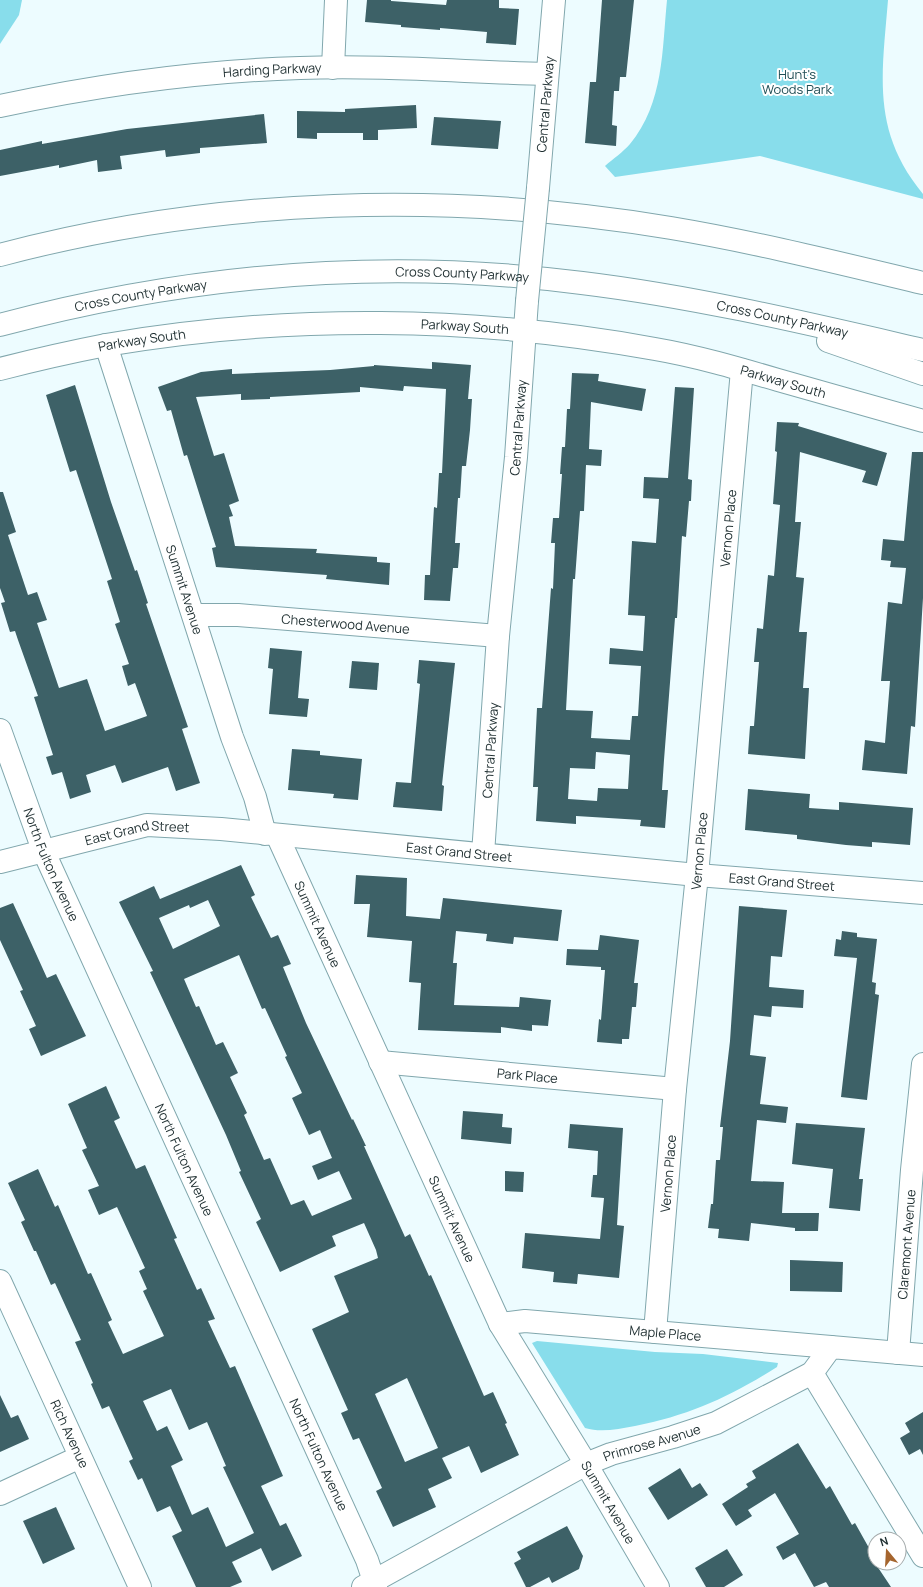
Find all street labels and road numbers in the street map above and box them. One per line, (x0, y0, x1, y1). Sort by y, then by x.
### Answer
street label: Central Parkway (532, 55, 558, 153)
street label: Harding Parkway (222, 58, 322, 81)
street label: Cross County Parkway (395, 262, 530, 286)
street label: Cross County Parkway (73, 275, 208, 316)
street label: Cross County Parkway (715, 296, 850, 342)
street label: Parkway South (421, 315, 510, 338)
street label: Parkway South (97, 325, 187, 355)
street label: Parkway South (738, 361, 828, 402)
street label: Central Parkway (505, 379, 530, 476)
street label: Vernon Place (715, 488, 740, 568)
street label: Summit Avenue (162, 543, 208, 637)
street label: Chesterwood Avenue (281, 610, 411, 638)
street label: Central Parkway (478, 701, 502, 799)
street label: North Fulton Avenue (20, 805, 83, 925)
street label: Vernon Place (687, 811, 712, 891)
street label: East Grand Street (83, 816, 190, 849)
street label: East Grand Street (405, 838, 513, 866)
street label: East Grand Street (728, 869, 836, 895)
street label: Summit Avenue (290, 878, 345, 971)
street label: Park Place (496, 1064, 559, 1087)
street label: North Fulton Avenue (151, 1101, 218, 1219)
street label: Vernon Place (656, 1134, 680, 1213)
street label: Summit Avenue (425, 1173, 480, 1265)
street label: Claremont Avenue (893, 1188, 920, 1300)
street label: Maple Place (629, 1321, 702, 1345)
street label: North Fulton Avenue (285, 1395, 353, 1514)
street label: Rich Avenue (46, 1397, 94, 1471)
street label: Primrose Avenue (600, 1420, 703, 1465)
street label: Summit Avenue (577, 1457, 640, 1547)

